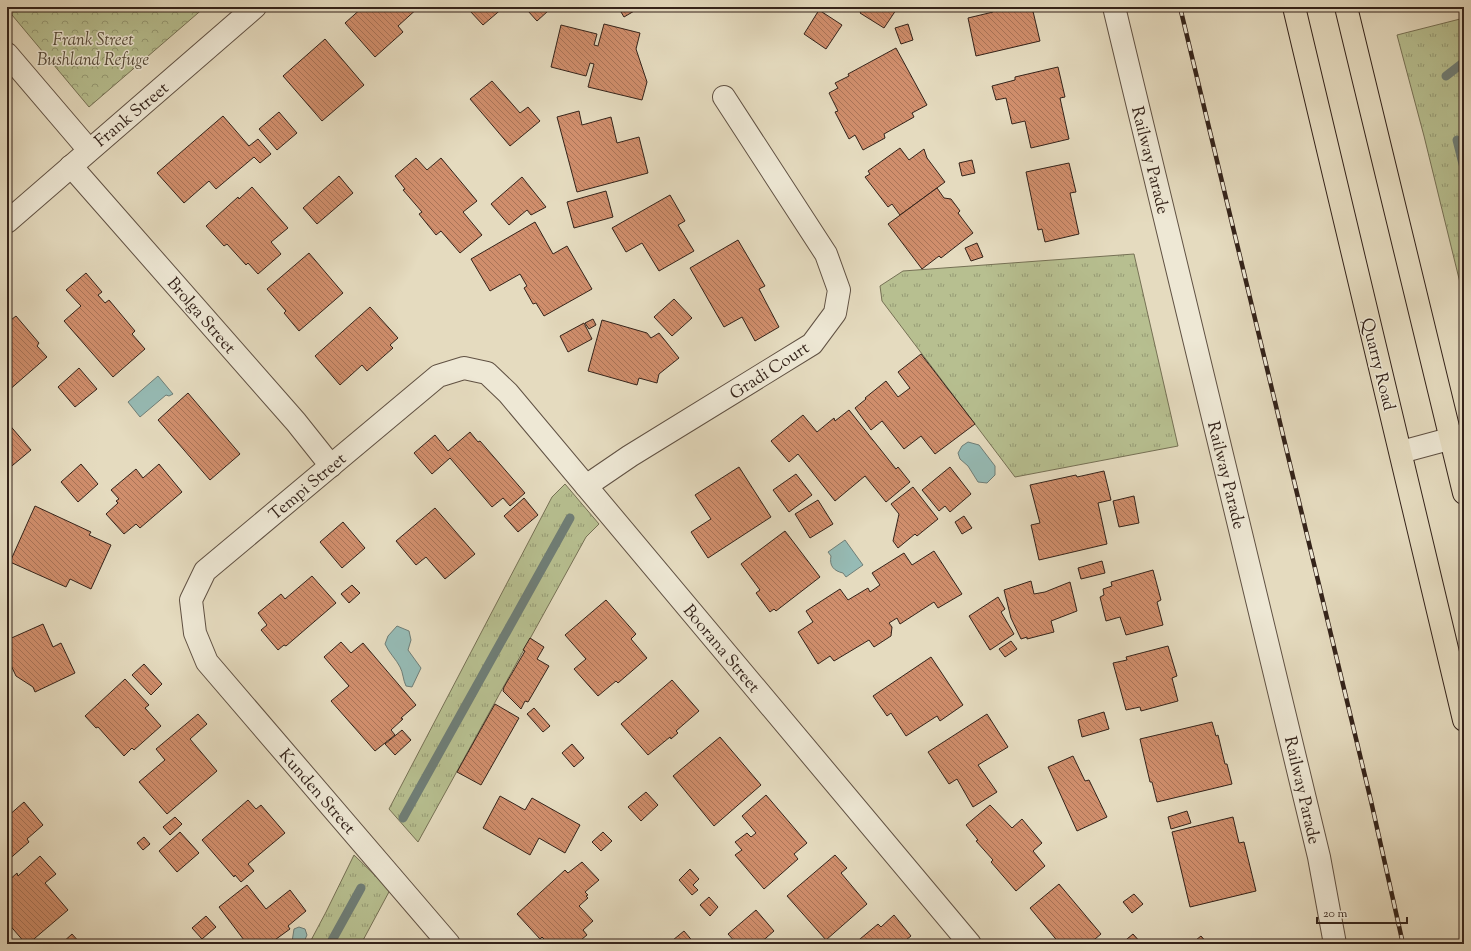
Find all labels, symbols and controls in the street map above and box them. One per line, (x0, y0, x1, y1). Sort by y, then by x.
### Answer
park label: Frank Street Bushland Refuge (37, 29, 149, 73)
street label: Frank Street (90, 77, 175, 154)
street label: Railway Parade (1124, 104, 1174, 217)
street label: Brolga Street (160, 273, 241, 360)
street label: Quarry Road (1354, 316, 1400, 414)
street label: Gradi Court (726, 337, 815, 406)
street label: Railway Parade (1200, 419, 1250, 532)
street label: Tempi Street (265, 448, 352, 527)
street label: Boorana Street (676, 600, 765, 699)
street label: Railway Parade (1277, 734, 1325, 847)
street label: Kunden Street (273, 744, 361, 840)
scale bar (1317, 899, 1407, 925)
text: 20 m (1323, 905, 1348, 923)

